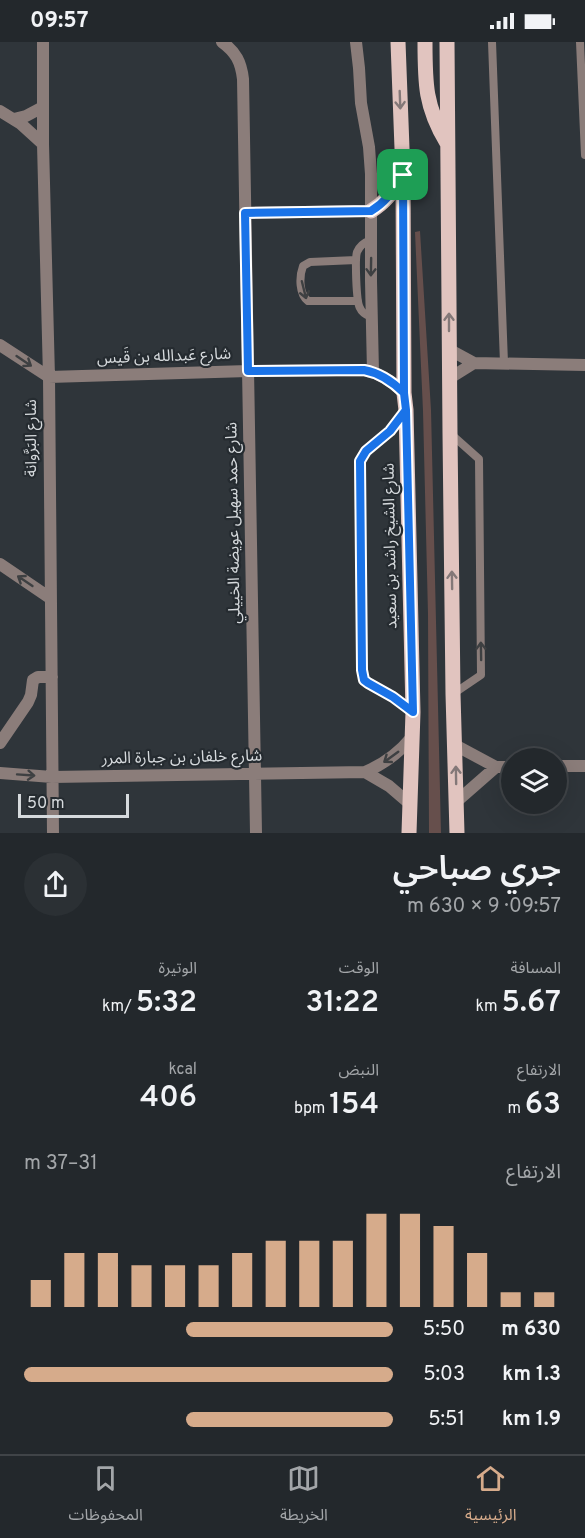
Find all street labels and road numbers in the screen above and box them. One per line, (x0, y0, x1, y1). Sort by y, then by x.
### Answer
street label: شارع عَبدالله بن قَيس (96, 343, 232, 370)
street label: شارع البَرَّوانة (22, 399, 43, 477)
street label: شارع حمد سهيل عويضة الخييلي (222, 422, 247, 624)
street label: شارع الشيخ راشد بن سعيد (380, 463, 403, 629)
street label: شارع خلفان بن جبارة المرر (100, 747, 263, 770)

